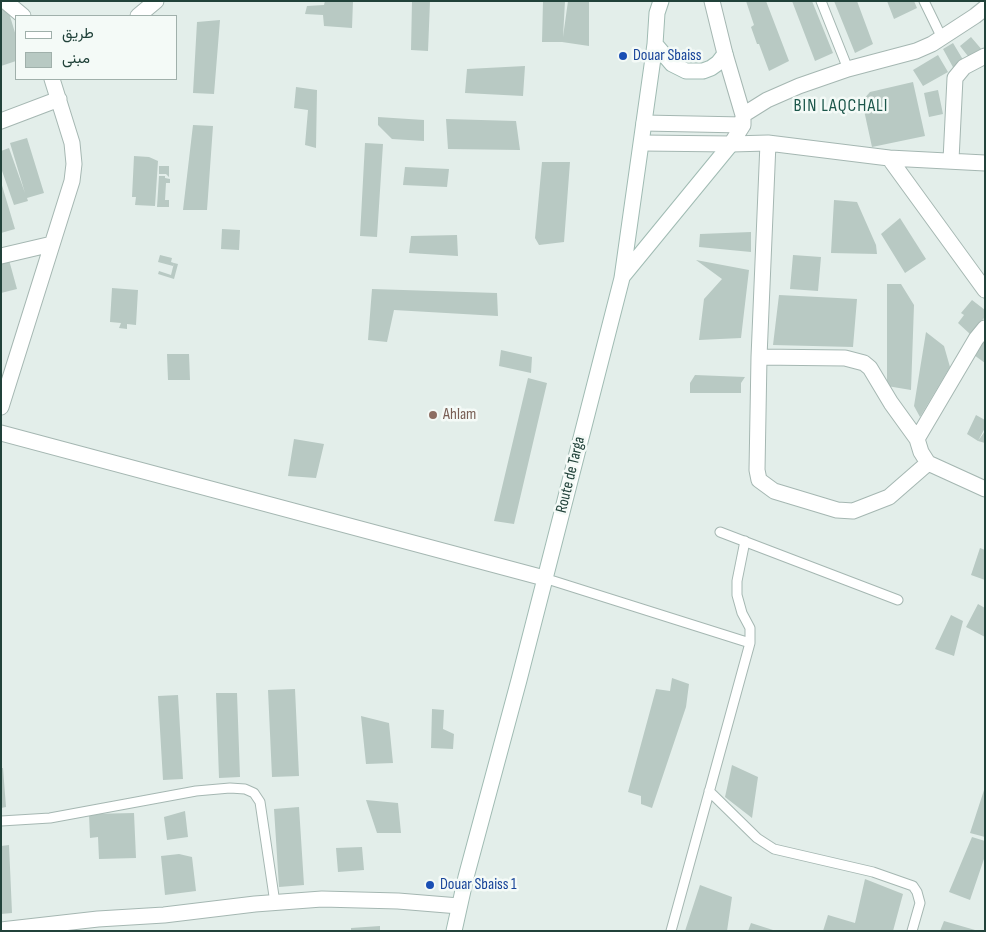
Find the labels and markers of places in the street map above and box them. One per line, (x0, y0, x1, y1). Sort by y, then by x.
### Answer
place label: Douar Sbaiss (633, 46, 701, 66)
marker: Douar Sbaiss (617, 50, 629, 62)
place label: Ahlam (443, 405, 476, 425)
marker: Ahlam (427, 409, 439, 421)
place label: Douar Sbaiss 1 (440, 875, 517, 895)
marker: Douar Sbaiss 1 (424, 879, 436, 891)

